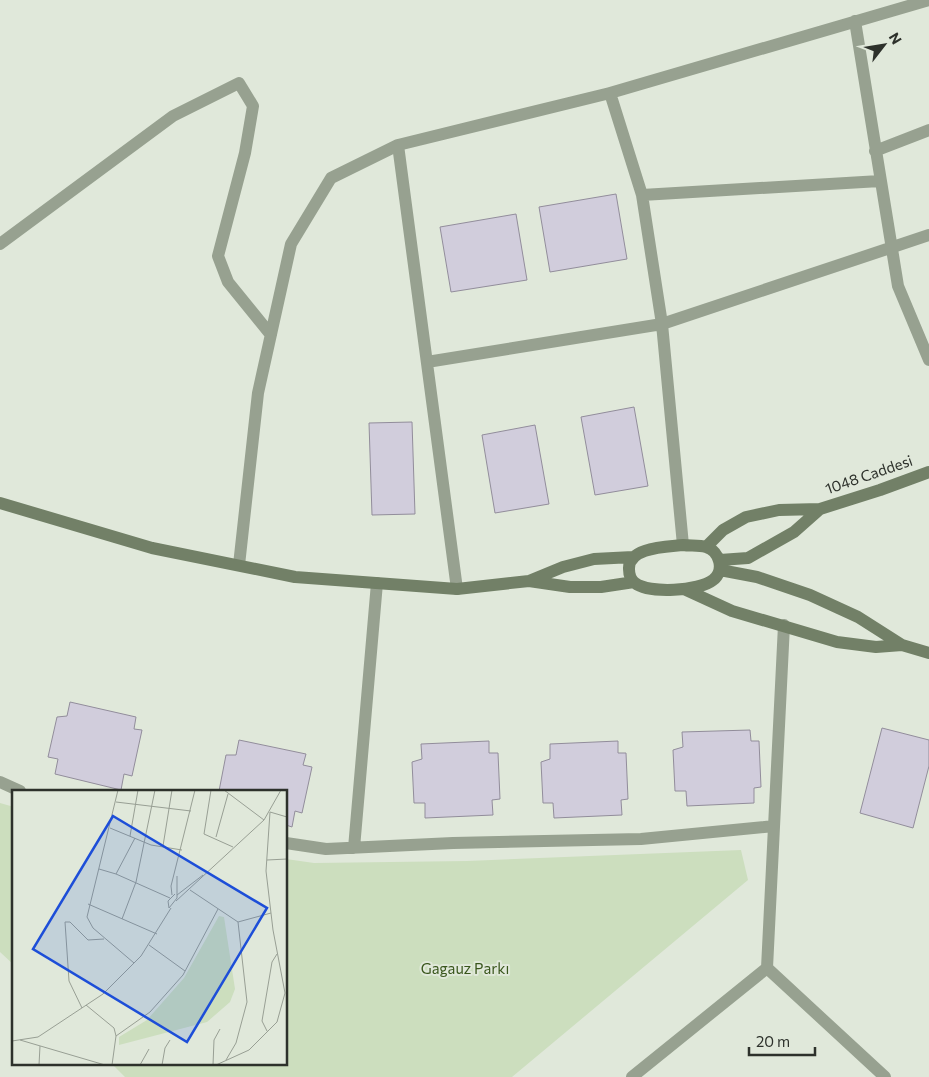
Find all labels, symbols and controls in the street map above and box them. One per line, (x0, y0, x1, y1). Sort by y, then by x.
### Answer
north arrow (859, 20, 909, 70)
text: N (886, 29, 906, 47)
street label: 1048 Caddesi (823, 451, 915, 497)
inset map (12, 790, 288, 1064)
park label: Gagauz Parkı (421, 959, 509, 977)
scale bar (749, 1024, 815, 1056)
text: 20 m (756, 1032, 790, 1050)

